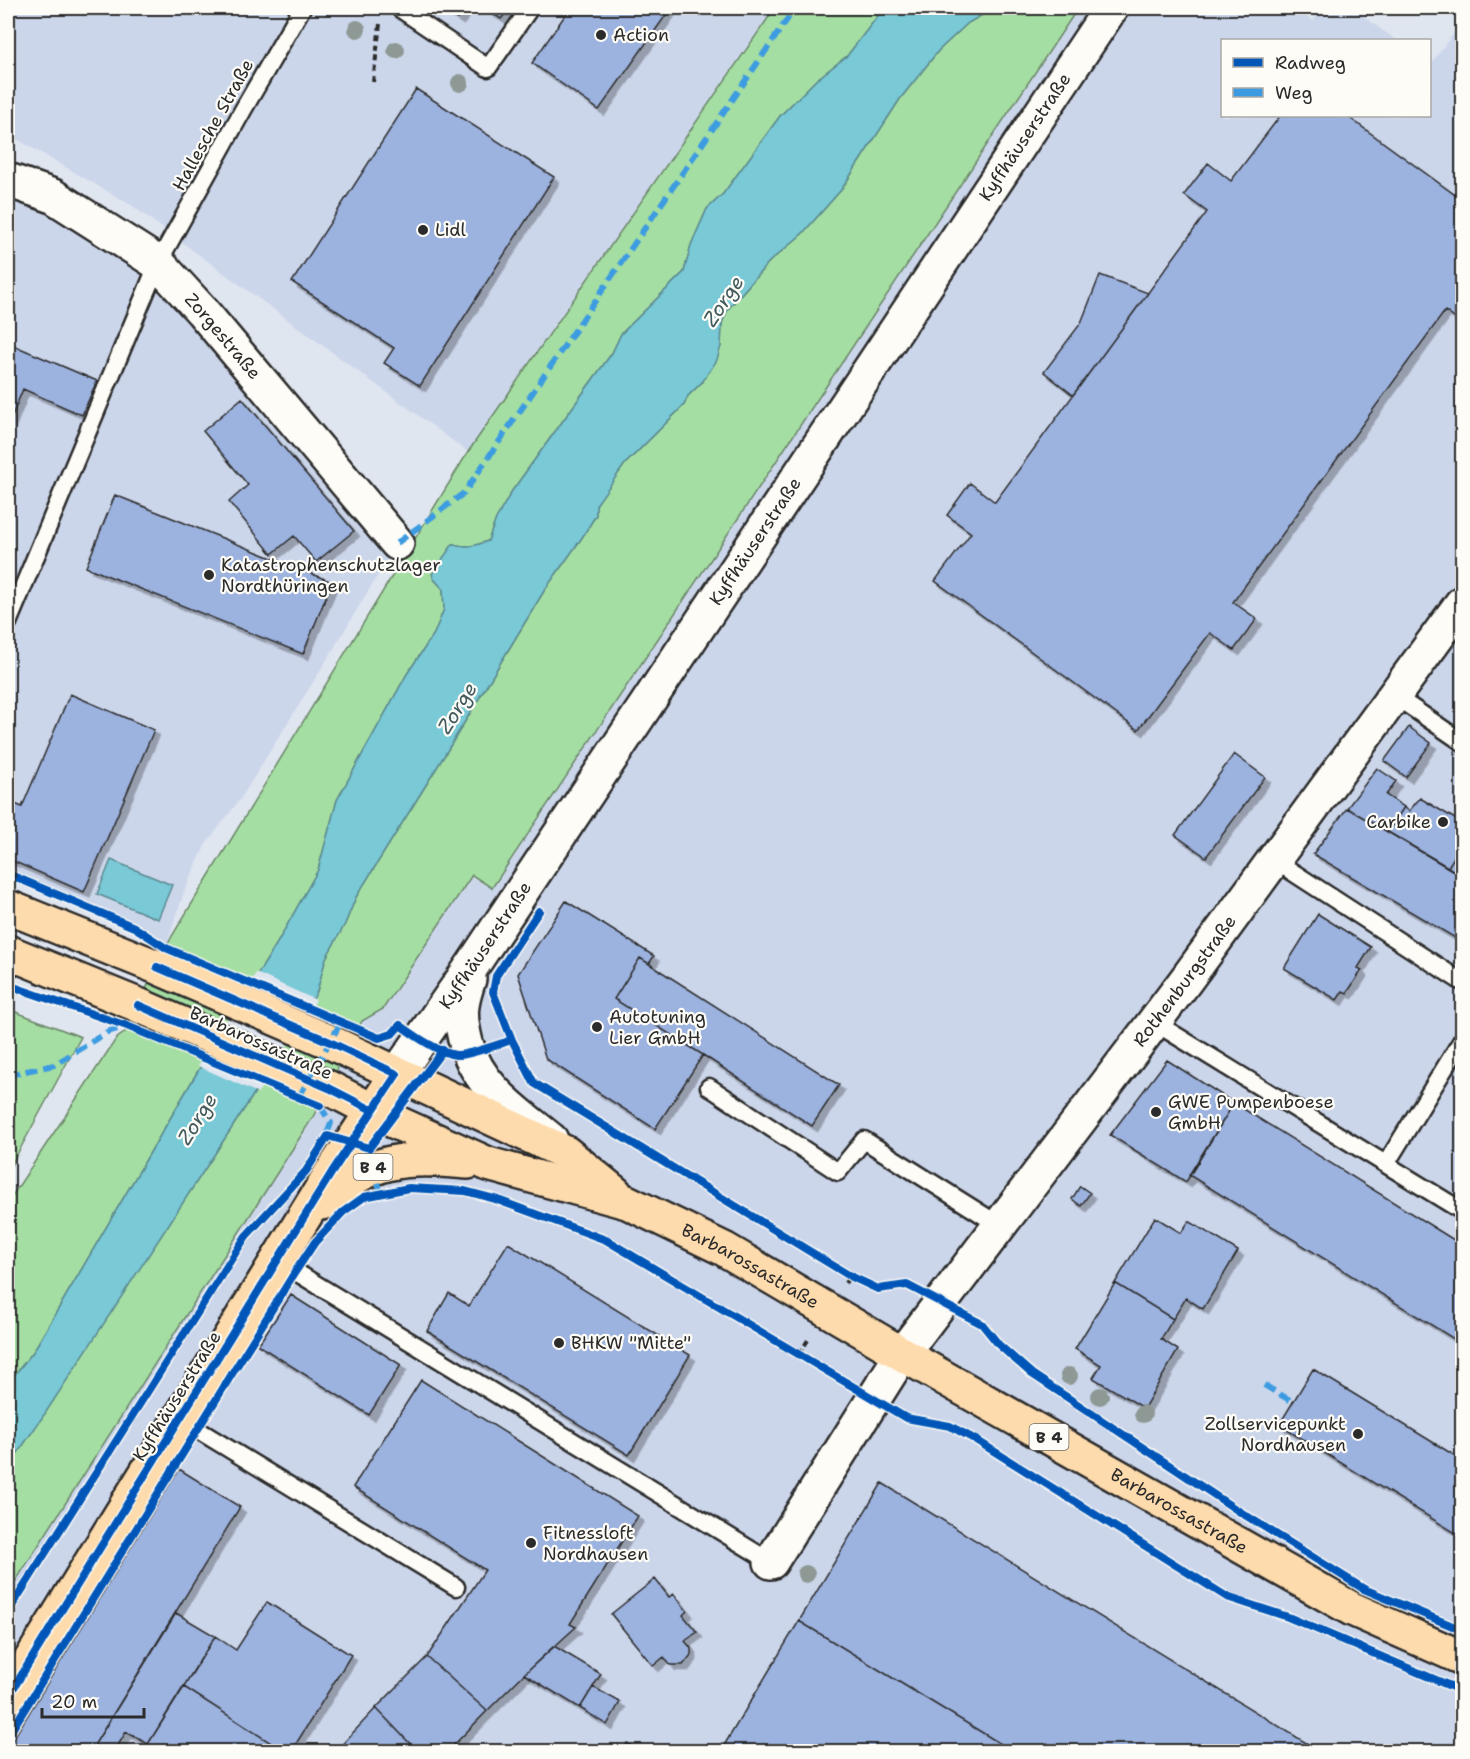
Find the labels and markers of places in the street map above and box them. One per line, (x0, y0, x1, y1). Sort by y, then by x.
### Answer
place label: Action (613, 23, 669, 47)
marker: Action (594, 28, 608, 42)
place label: Lidl (435, 218, 467, 242)
marker: Lidl (416, 223, 430, 237)
place label: Katastrophenschutzlager Nordthüringen (221, 553, 441, 598)
marker: Katastrophenschutzlager Nordthüringen (202, 568, 216, 582)
place label: Carbike (1366, 810, 1431, 834)
marker: Carbike (1436, 815, 1450, 829)
place label: Autotuning Lier GmbH (609, 1005, 706, 1050)
marker: Autotuning Lier GmbH (590, 1020, 604, 1034)
place label: GWE Pumpenboese GmbH (1168, 1090, 1334, 1135)
marker: GWE Pumpenboese GmbH (1149, 1105, 1163, 1119)
place label: BHKW "Mitte" (571, 1331, 691, 1355)
marker: BHKW "Mitte" (552, 1336, 566, 1350)
place label: Zollservicepunkt Nordhausen (1205, 1412, 1346, 1457)
marker: Zollservicepunkt Nordhausen (1351, 1427, 1365, 1441)
place label: Fitnessloft Nordhausen (543, 1521, 648, 1566)
marker: Fitnessloft Nordhausen (524, 1536, 538, 1550)

